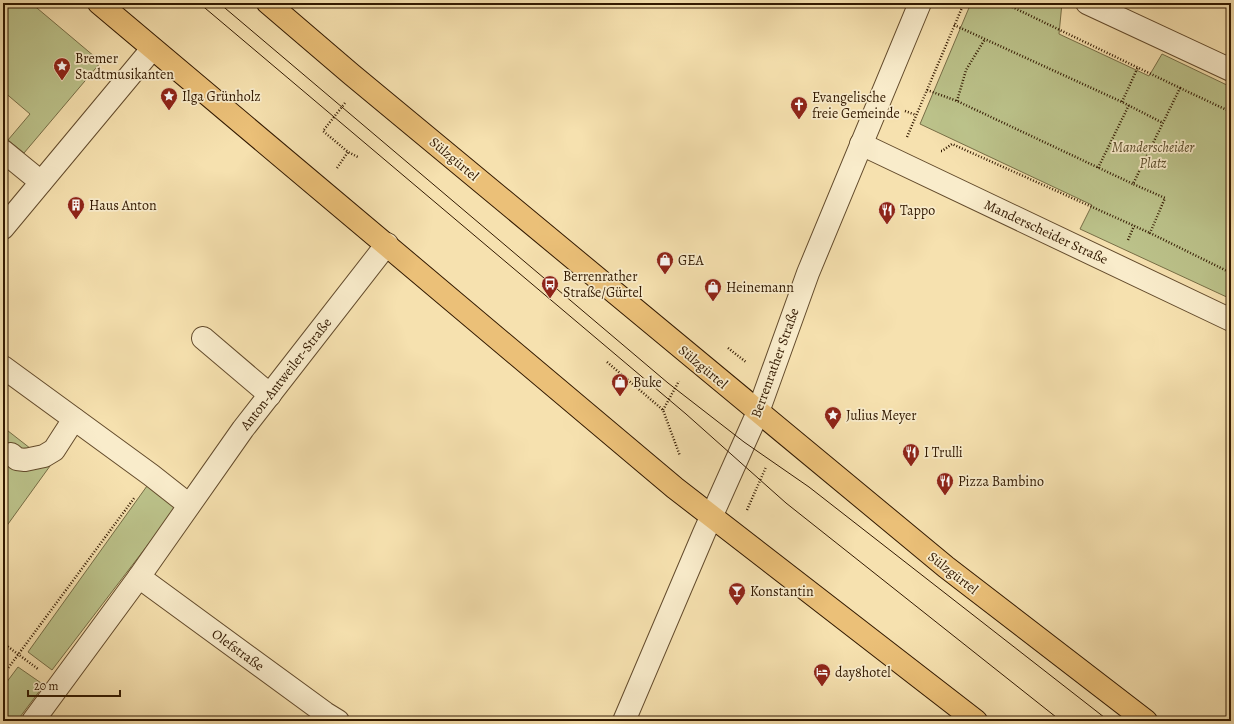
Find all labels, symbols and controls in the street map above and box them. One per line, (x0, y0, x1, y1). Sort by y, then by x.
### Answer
place label: Bremer Stadtmusikanten (75, 49, 174, 84)
place icon: Bremer Stadtmusikanten (52, 56, 72, 81)
place icon: Ilga Grünholz (159, 86, 179, 111)
place label: Ilga Grünholz (182, 87, 261, 106)
place label: Evangelische freie Gemeinde (812, 88, 900, 123)
church icon: Evangelische freie Gemeinde (789, 95, 809, 120)
street label: Sülzgürtel (425, 133, 483, 186)
park label: Manderscheider Platz (1112, 138, 1195, 173)
building icon: Haus Anton (66, 195, 86, 220)
street label: Manderscheider Straße (981, 195, 1111, 269)
place label: Haus Anton (89, 196, 157, 215)
restaurant icon: Tappo (877, 200, 897, 225)
place label: Tappo (900, 201, 935, 220)
shop icon: GEA (655, 250, 675, 275)
place label: GEA (678, 251, 705, 270)
place label: Berrenrather Straße/Gürtel (563, 267, 643, 302)
bus stop icon: Berrenrather Straße/Gürtel (540, 274, 560, 299)
shop icon: Heinemann (703, 277, 723, 302)
place label: Heinemann (726, 278, 794, 297)
street label: Berrenrather Straße (746, 305, 804, 421)
street label: Anton-Antweiler-Straße (235, 314, 336, 435)
street label: Sülzgürtel (674, 341, 732, 394)
shop icon: Buke (610, 372, 630, 397)
place label: Buke (633, 373, 662, 392)
place icon: Julius Meyer (823, 405, 843, 430)
place label: Julius Meyer (846, 406, 917, 425)
restaurant icon: I Trulli (901, 442, 921, 467)
place label: I Trulli (924, 443, 963, 462)
restaurant icon: Pizza Bambino (935, 471, 955, 496)
place label: Pizza Bambino (958, 472, 1044, 491)
street label: Sülzgürtel (924, 547, 983, 599)
bar icon: Konstantin (727, 581, 747, 606)
place label: Konstantin (750, 582, 814, 601)
street label: Olefstraße (208, 625, 268, 675)
hotel icon: day8hotel (812, 662, 832, 687)
place label: day8hotel (835, 663, 891, 682)
scale bar (28, 672, 120, 698)
text: 20 m (34, 678, 58, 694)

